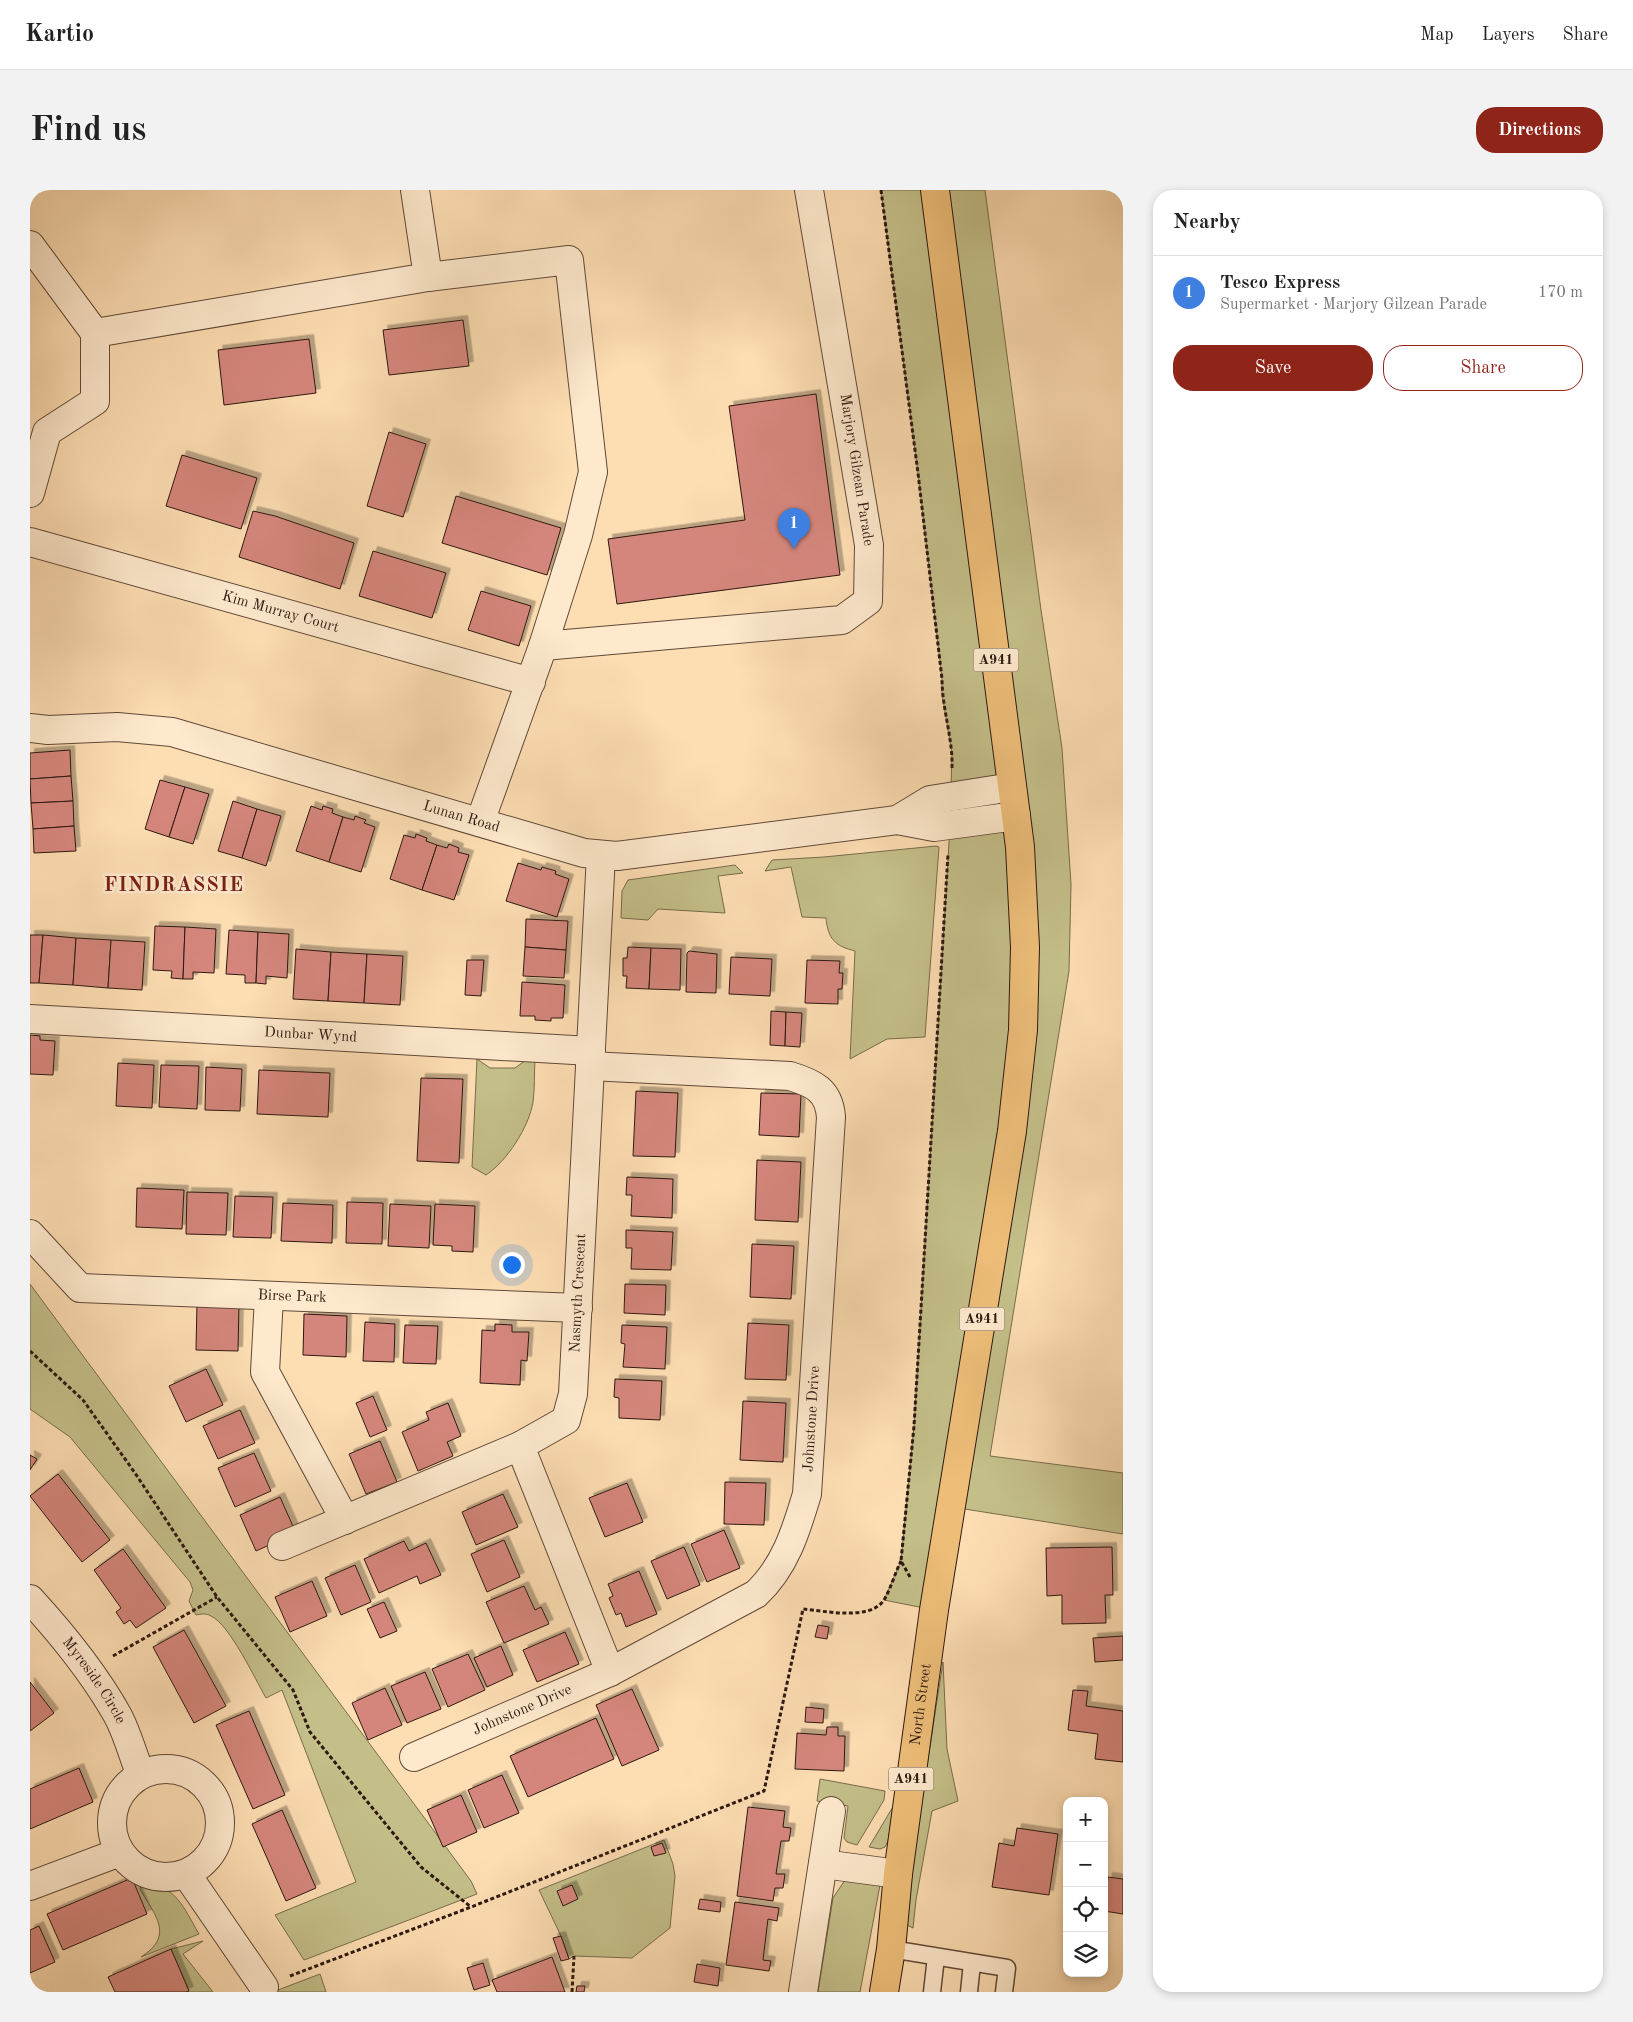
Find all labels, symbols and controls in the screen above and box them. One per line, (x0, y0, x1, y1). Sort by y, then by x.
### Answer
text: Kartio (25, 23, 94, 47)
text: Map (1420, 26, 1454, 44)
text: Layers (1482, 26, 1534, 44)
text: Share (1562, 26, 1608, 44)
button: Directions (1476, 107, 1603, 153)
text: Find us (30, 113, 146, 148)
text: Nearby (1173, 212, 1241, 233)
text: Tesco Express (1220, 274, 1340, 293)
text: 1 (1184, 285, 1194, 301)
text: 170 m (1538, 285, 1583, 301)
text: Supermarket · Marjory Gilzean Parade (1220, 297, 1487, 313)
button: Save (1173, 345, 1373, 391)
button: Share (1383, 345, 1583, 391)
street label: Marjory Gilzean Parade (837, 393, 875, 547)
pin: 1 (778, 508, 810, 549)
street label: Kim Murray Court (220, 589, 341, 635)
road number: A941 (974, 648, 1018, 672)
street label: Lunan Road (421, 799, 502, 835)
district label: FINDRASSIE (104, 876, 244, 896)
street label: Dunbar Wynd (264, 1025, 358, 1045)
street label: Nasmyth Crescent (568, 1233, 589, 1353)
your location (499, 1252, 525, 1278)
street label: Birse Park (257, 1288, 327, 1305)
road number: A941 (960, 1308, 1004, 1330)
street label: Johnstone Drive (801, 1365, 823, 1473)
street label: Myreside Circle (59, 1635, 128, 1726)
street label: North Street (908, 1663, 934, 1746)
street label: Johnstone Drive (470, 1682, 574, 1738)
road number: A941 (888, 1768, 934, 1790)
map controls (1063, 1797, 1108, 1977)
button: + (1063, 1797, 1108, 1842)
button: − (1063, 1842, 1108, 1887)
button: locate (1063, 1887, 1108, 1932)
button: layers (1063, 1932, 1108, 1977)

